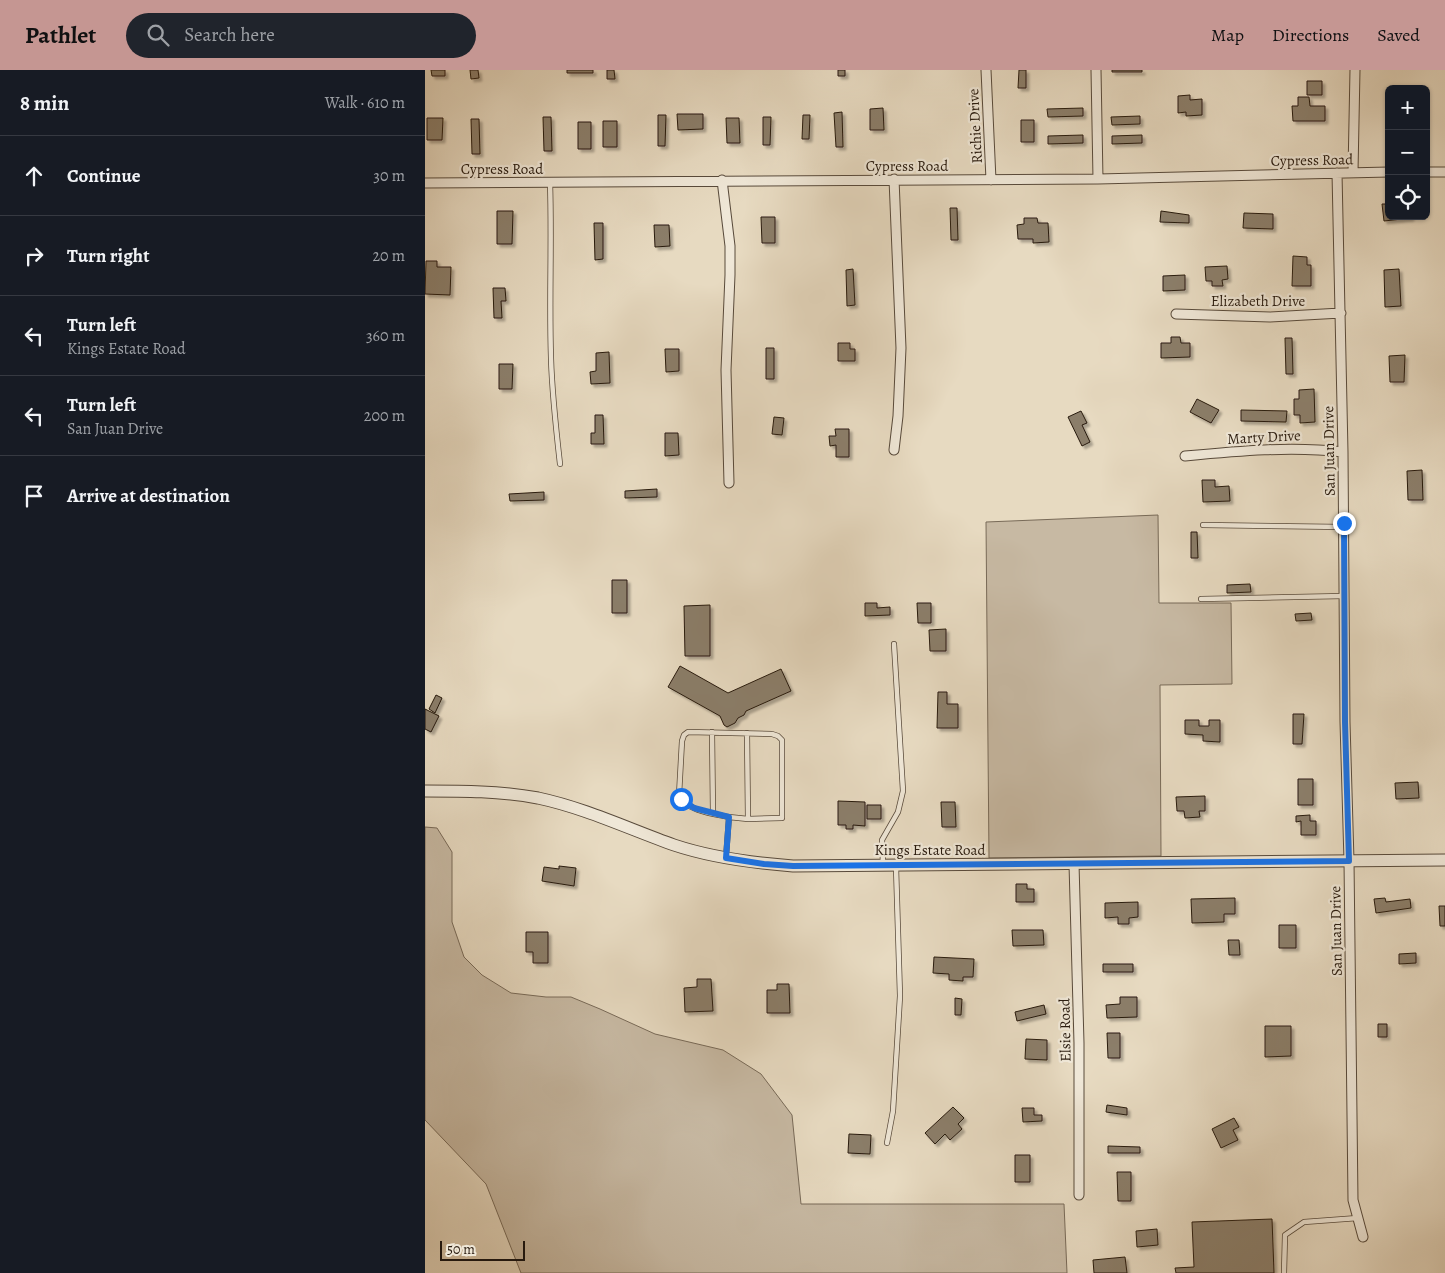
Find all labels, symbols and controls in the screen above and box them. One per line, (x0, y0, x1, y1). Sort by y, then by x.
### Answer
search box (126, 13, 476, 58)
text: Pathlet (25, 19, 96, 51)
icon: search (144, 21, 172, 49)
text: Search here (184, 22, 275, 48)
text: Map (1211, 23, 1244, 47)
text: Directions (1272, 23, 1349, 47)
text: Saved (1377, 23, 1420, 47)
map controls (1385, 85, 1430, 220)
button: + (1385, 85, 1430, 130)
street label: Richie Drive (963, 88, 987, 164)
text: 8 min (20, 89, 69, 117)
text: Walk · 610 m (325, 92, 405, 114)
button: − (1385, 130, 1430, 175)
street label: Cypress Road (1271, 149, 1354, 171)
street label: Cypress Road (866, 156, 949, 176)
street label: Cypress Road (461, 159, 544, 179)
icon: ahead (20, 162, 48, 190)
text: Continue (67, 163, 141, 189)
text: 30 m (373, 165, 405, 187)
button: locate (1385, 175, 1430, 220)
icon: right (20, 242, 48, 270)
text: Turn right (67, 243, 149, 269)
text: 20 m (372, 245, 405, 267)
street label: Elizabeth Drive (1211, 291, 1306, 311)
text: Turn left (67, 312, 136, 338)
icon: left (20, 322, 48, 350)
text: 360 m (366, 325, 405, 347)
text: Kings Estate Road (67, 338, 186, 360)
text: Turn left (67, 392, 136, 418)
icon: left (20, 402, 48, 430)
text: 200 m (364, 405, 405, 427)
street label: San Juan Drive (1318, 405, 1340, 496)
text: San Juan Drive (67, 418, 163, 440)
street label: Marty Drive (1227, 425, 1302, 449)
icon: arrive (20, 482, 48, 510)
text: Arrive at destination (67, 483, 230, 509)
route end (1333, 512, 1356, 535)
route start (670, 788, 693, 811)
street label: Kings Estate Road (874, 840, 986, 860)
street label: San Juan Drive (1325, 885, 1347, 976)
street label: Elsie Road (1054, 997, 1076, 1062)
scale bar (440, 1238, 525, 1261)
text: 50 m (447, 1240, 475, 1259)

